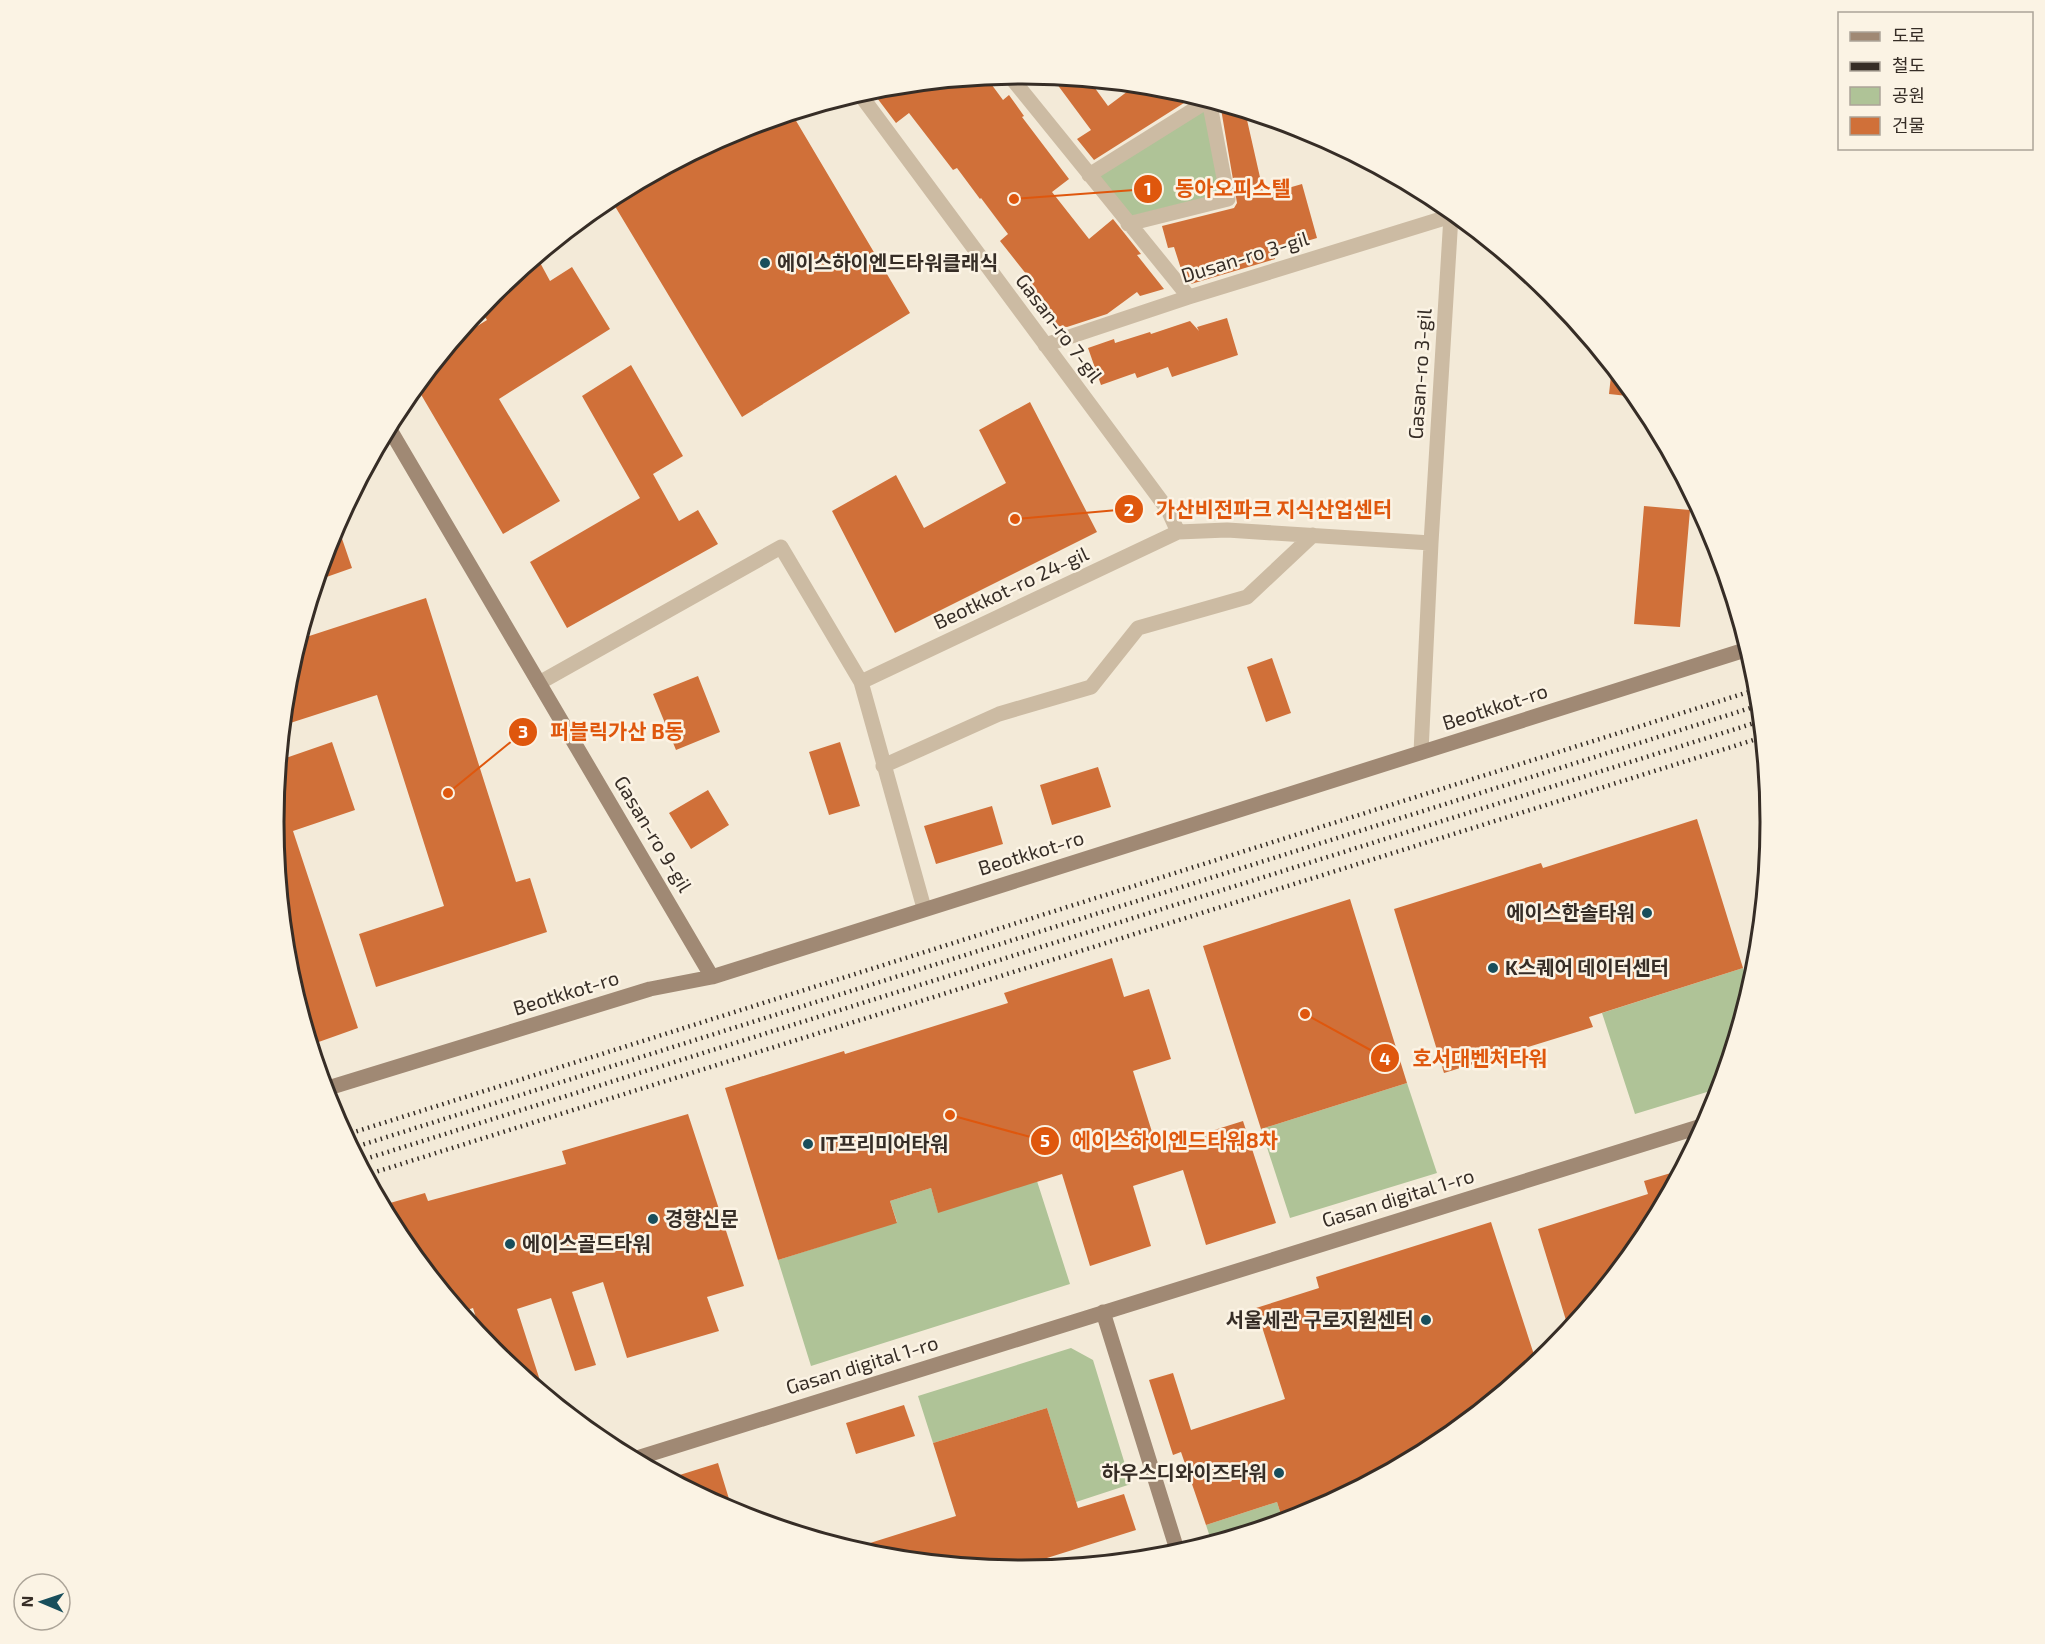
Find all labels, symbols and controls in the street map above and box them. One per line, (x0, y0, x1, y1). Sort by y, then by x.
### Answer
legend (1838, 12, 2033, 150)
text: 도로 (1892, 24, 1925, 46)
text: 철도 (1892, 54, 1925, 76)
text: 공원 (1892, 84, 1925, 106)
text: 건물 (1892, 114, 1925, 136)
callout: 동아오피스텔 (1133, 169, 1303, 208)
text: 동아오피스텔 (1175, 175, 1291, 200)
text: 1 (1144, 177, 1152, 199)
street label: Dusan-ro 3-gil (1178, 225, 1311, 287)
place label: 에이스하이엔드타워클래식 (777, 250, 998, 274)
marker: 에이스하이엔드타워클래식 (758, 256, 772, 270)
street label: Gasan-ro 7-gil (1011, 268, 1108, 386)
street label: Gasan-ro 3-gil (1402, 308, 1436, 440)
callout: 가산비전파크 지식산업센터 (1114, 490, 1405, 529)
text: 가산비전파크 지식산업센터 (1156, 496, 1392, 521)
text: 2 (1124, 498, 1134, 520)
street label: Beotkkot-ro 24-gil (929, 541, 1092, 634)
street label: Beotkkot-ro (1439, 678, 1550, 734)
callout: 퍼블릭가산 B동 (508, 713, 696, 752)
text: 퍼블릭가산 B동 (550, 718, 684, 743)
text: 3 (518, 720, 528, 742)
street label: Gasan-ro 9-gil (610, 771, 698, 896)
street label: Beotkkot-ro (975, 825, 1086, 879)
place label: 에이스한솔타워 (1506, 900, 1635, 924)
marker: 에이스한솔타워 (1640, 906, 1654, 920)
place label: K스퀘어 데이터센터 (1505, 955, 1669, 979)
marker: K스퀘어 데이터센터 (1486, 961, 1500, 975)
street label: Beotkkot-ro (510, 965, 621, 1019)
callout: 호서대벤처타워 (1370, 1039, 1559, 1078)
text: 호서대벤처타워 (1412, 1045, 1548, 1070)
text: 4 (1379, 1047, 1391, 1069)
callout: 에이스하이엔드타워8차 (1030, 1121, 1290, 1160)
text: 에이스하이엔드타워8차 (1072, 1127, 1278, 1152)
text: 5 (1040, 1129, 1050, 1151)
place label: IT프리미어타워 (820, 1131, 948, 1155)
marker: IT프리미어타워 (801, 1137, 815, 1151)
street label: Gasan digital 1-ro (1319, 1162, 1477, 1232)
place label: 경향신문 (665, 1206, 739, 1230)
marker: 경향신문 (646, 1212, 660, 1226)
place label: 에이스골드타워 (522, 1231, 651, 1255)
marker: 에이스골드타워 (503, 1237, 517, 1251)
place label: 서울세관 구로지원센터 (1226, 1307, 1414, 1331)
marker: 서울세관 구로지원센터 (1419, 1313, 1433, 1327)
street label: Gasan digital 1-ro (783, 1329, 941, 1399)
place label: 하우스디와이즈타워 (1101, 1460, 1267, 1484)
marker: 하우스디와이즈타워 (1272, 1466, 1286, 1480)
north arrow (12, 1572, 72, 1632)
text: N (17, 1595, 36, 1608)

